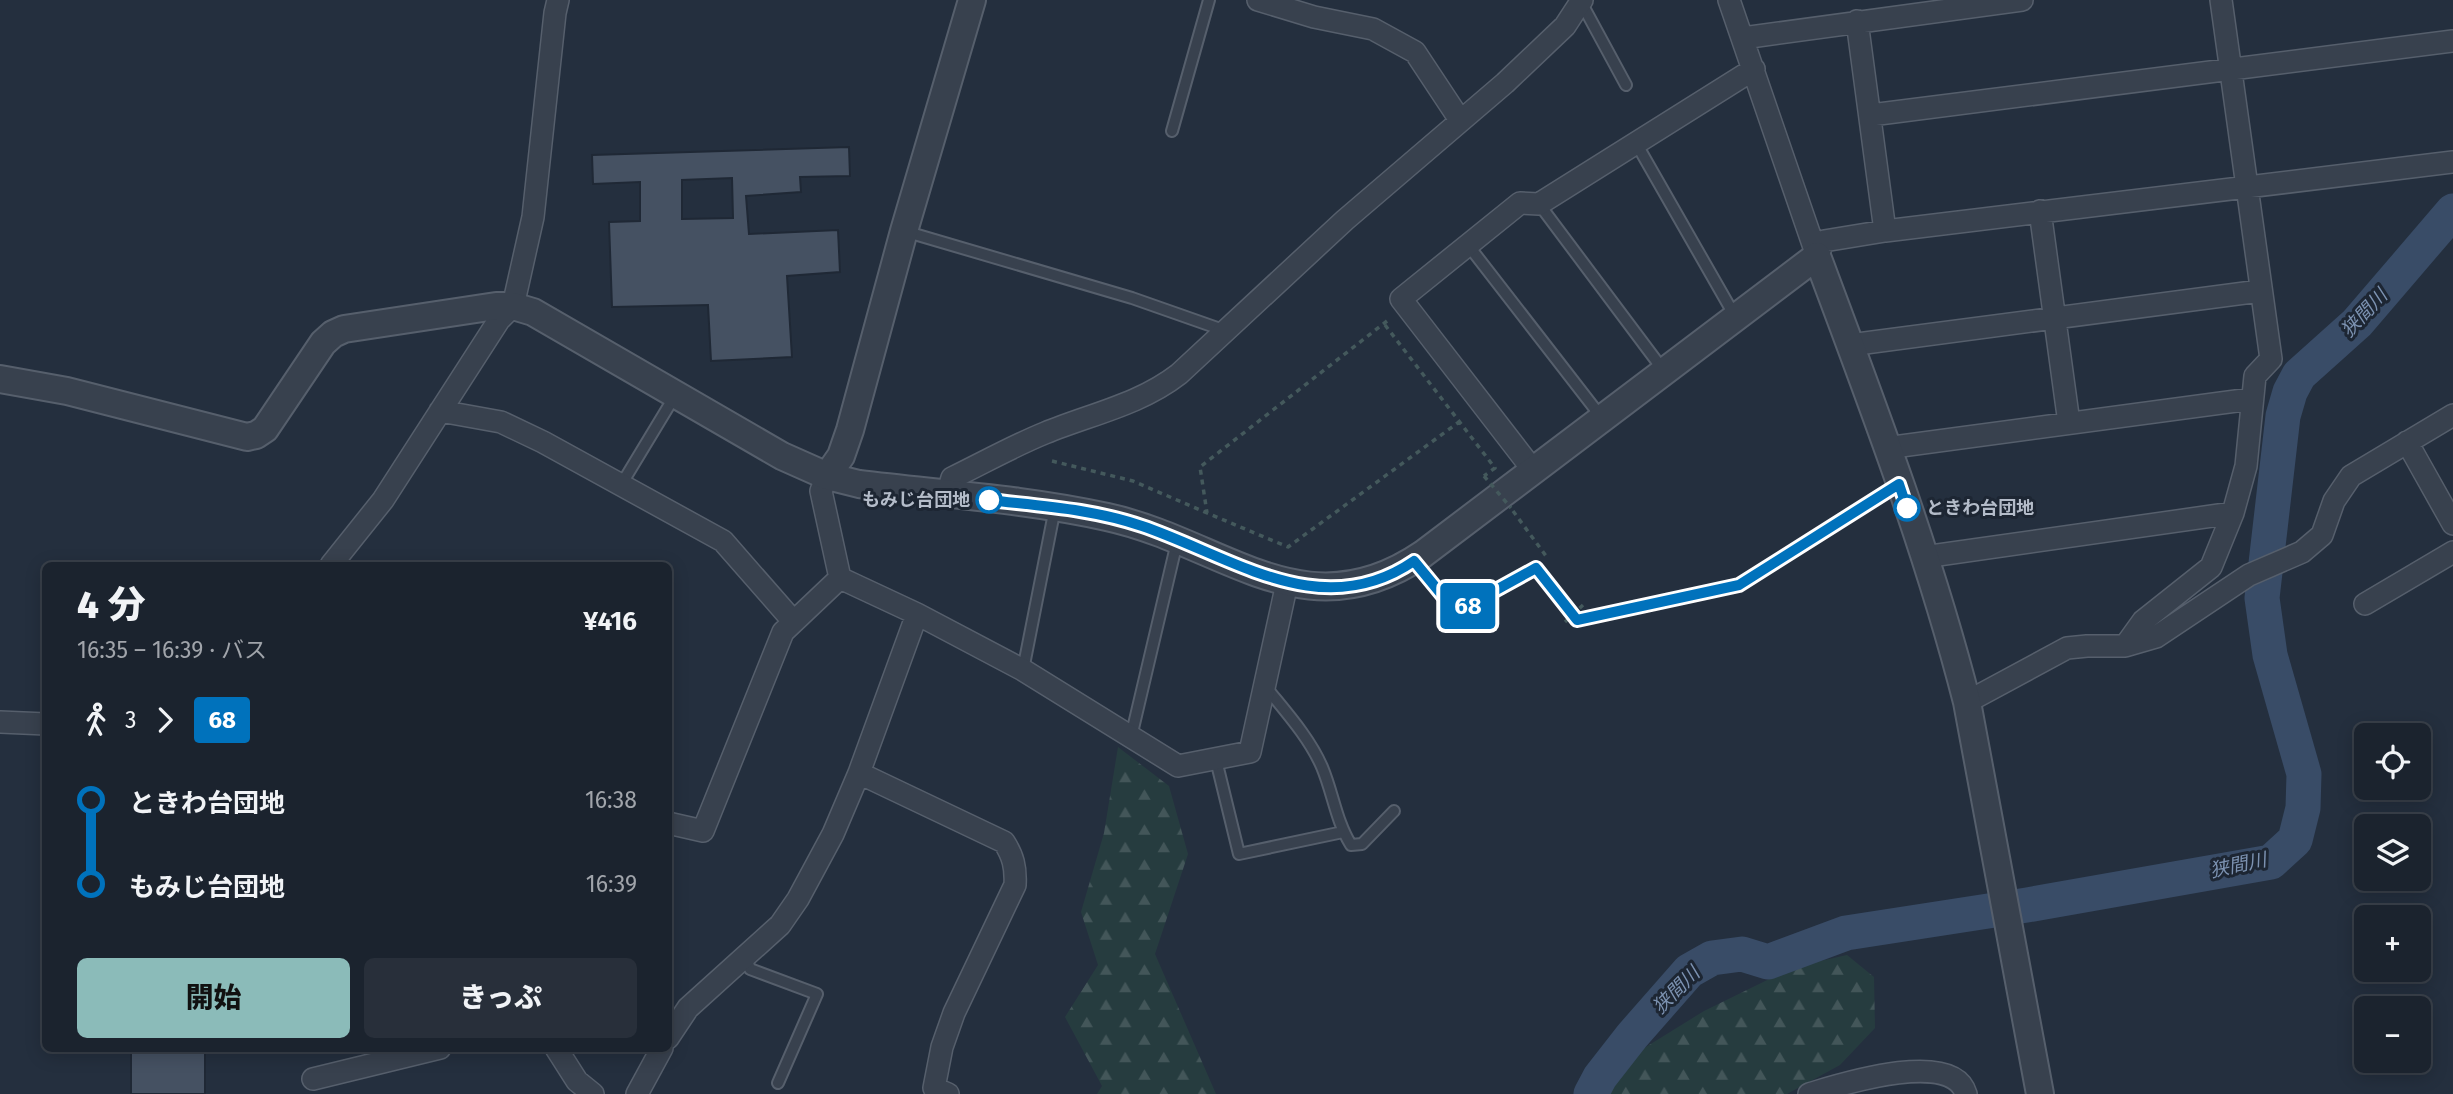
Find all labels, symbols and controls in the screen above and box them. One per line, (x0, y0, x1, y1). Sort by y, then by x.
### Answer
water label: 狭間川 (2336, 283, 2393, 342)
marker: もみじ台団地 (976, 487, 1002, 513)
place label: もみじ台団地 (862, 489, 970, 511)
marker: ときわ台団地 (1894, 495, 1920, 521)
place label: ときわ台団地 (1926, 497, 2034, 519)
text: 4 分 (77, 582, 146, 628)
line badge: 68 (1436, 583, 1500, 629)
text: 68 (1454, 592, 1482, 620)
text: ¥416 (583, 606, 637, 637)
text: 16:35 – 16:39 · バス (77, 636, 267, 664)
icon: walk (77, 701, 115, 739)
icon: forward (146, 701, 184, 739)
text: 3 (125, 706, 136, 734)
text: 68 (208, 706, 236, 734)
map controls (2354, 723, 2431, 1073)
button: locate (2354, 723, 2431, 800)
text: 16:38 (585, 786, 637, 814)
text: ときわ台団地 (129, 788, 285, 819)
button: layers (2354, 814, 2431, 891)
water label: 狭間川 (2208, 847, 2270, 882)
text: 16:39 (586, 870, 637, 898)
text: もみじ台団地 (129, 872, 285, 903)
button: + (2354, 905, 2431, 982)
button: 開始 (77, 958, 350, 1038)
button: きっぷ (364, 958, 637, 1038)
water label: 狭間川 (1648, 960, 1706, 1018)
button: − (2354, 996, 2431, 1073)

